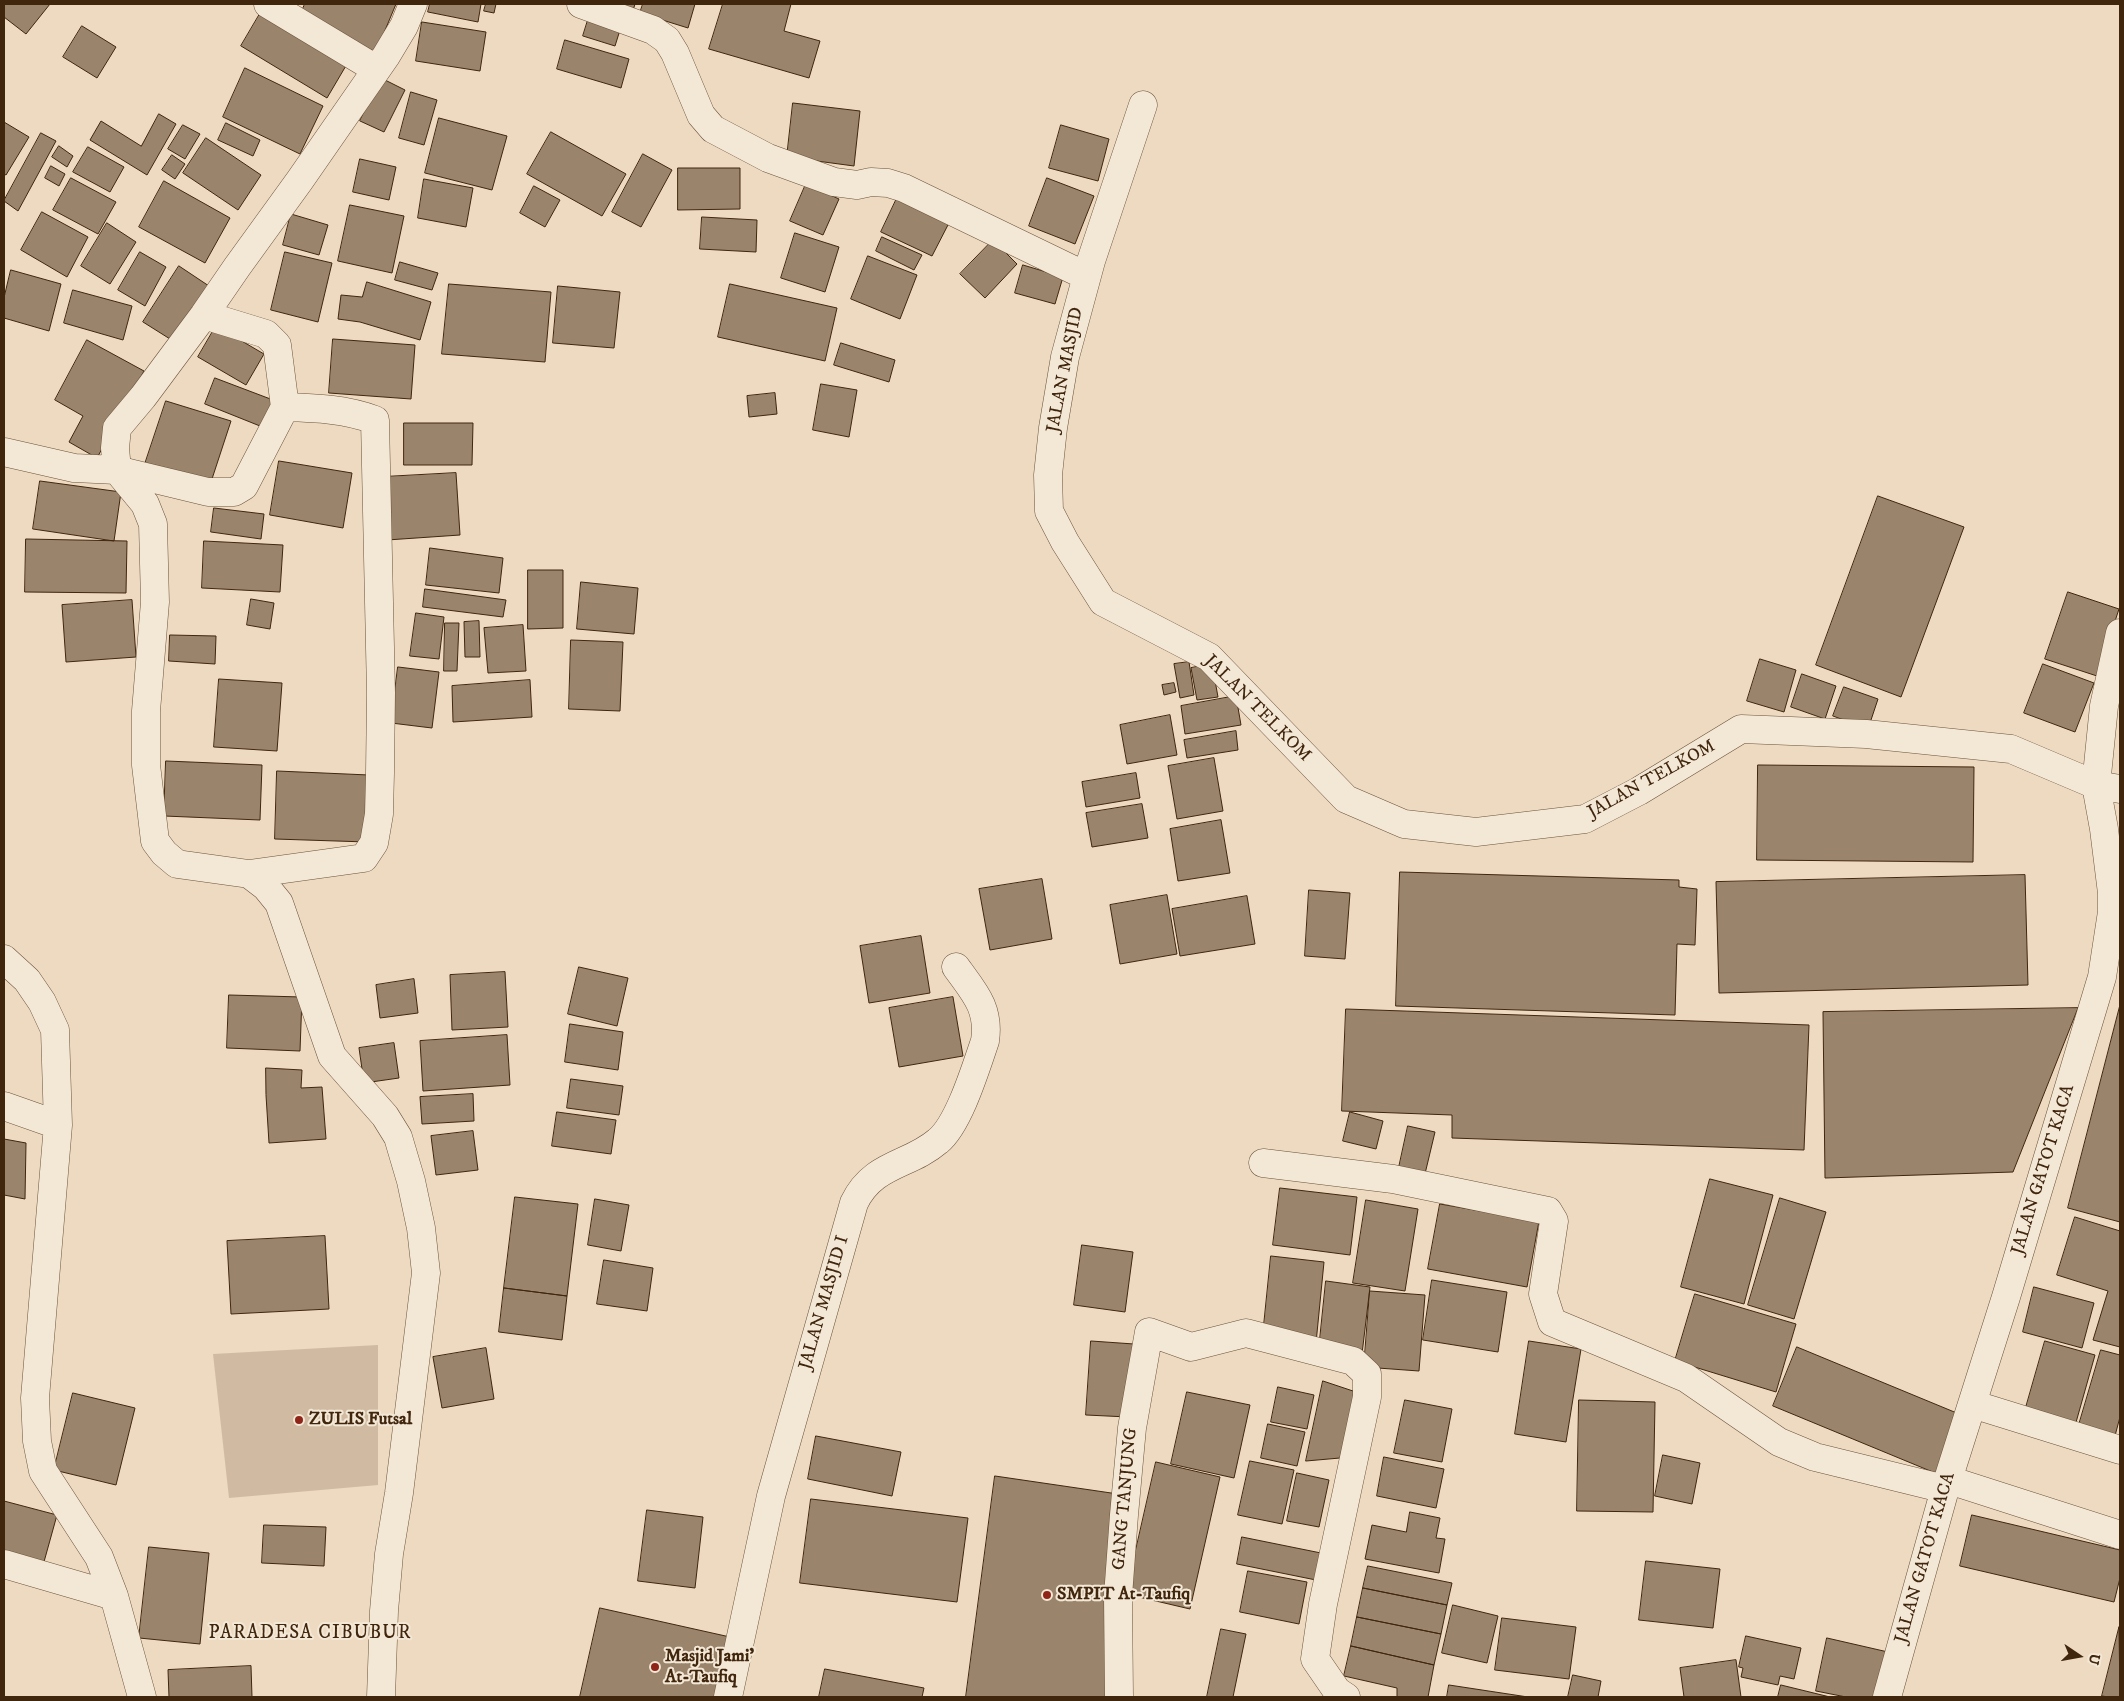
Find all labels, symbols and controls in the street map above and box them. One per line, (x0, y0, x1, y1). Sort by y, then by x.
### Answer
street label: JALAN MASJID (1043, 306, 1089, 434)
street label: JALAN TELKOM (1199, 651, 1315, 767)
street label: JALAN TELKOM (1585, 736, 1719, 824)
street label: JALAN GATOT KACA (2008, 1082, 2080, 1258)
street label: JALAN MASJID I (796, 1233, 854, 1373)
place label: ZULIS Futsal (309, 1409, 412, 1431)
marker: ZULIS Futsal (293, 1414, 305, 1426)
street label: GANG TANJUNG (1109, 1427, 1143, 1571)
street label: JALAN GATOT KACA (1891, 1470, 1961, 1646)
place label: SMPIT At-Taufiq (1057, 1584, 1190, 1606)
marker: SMPIT At-Taufiq (1041, 1589, 1053, 1601)
district label: PARADESA CIBUBUR (206, 1623, 414, 1645)
north arrow (2054, 1631, 2104, 1681)
place label: Masjid Jami' At-Taufiq (665, 1646, 754, 1688)
text: U (2084, 1652, 2104, 1666)
marker: Masjid Jami' At-Taufiq (649, 1661, 661, 1673)

